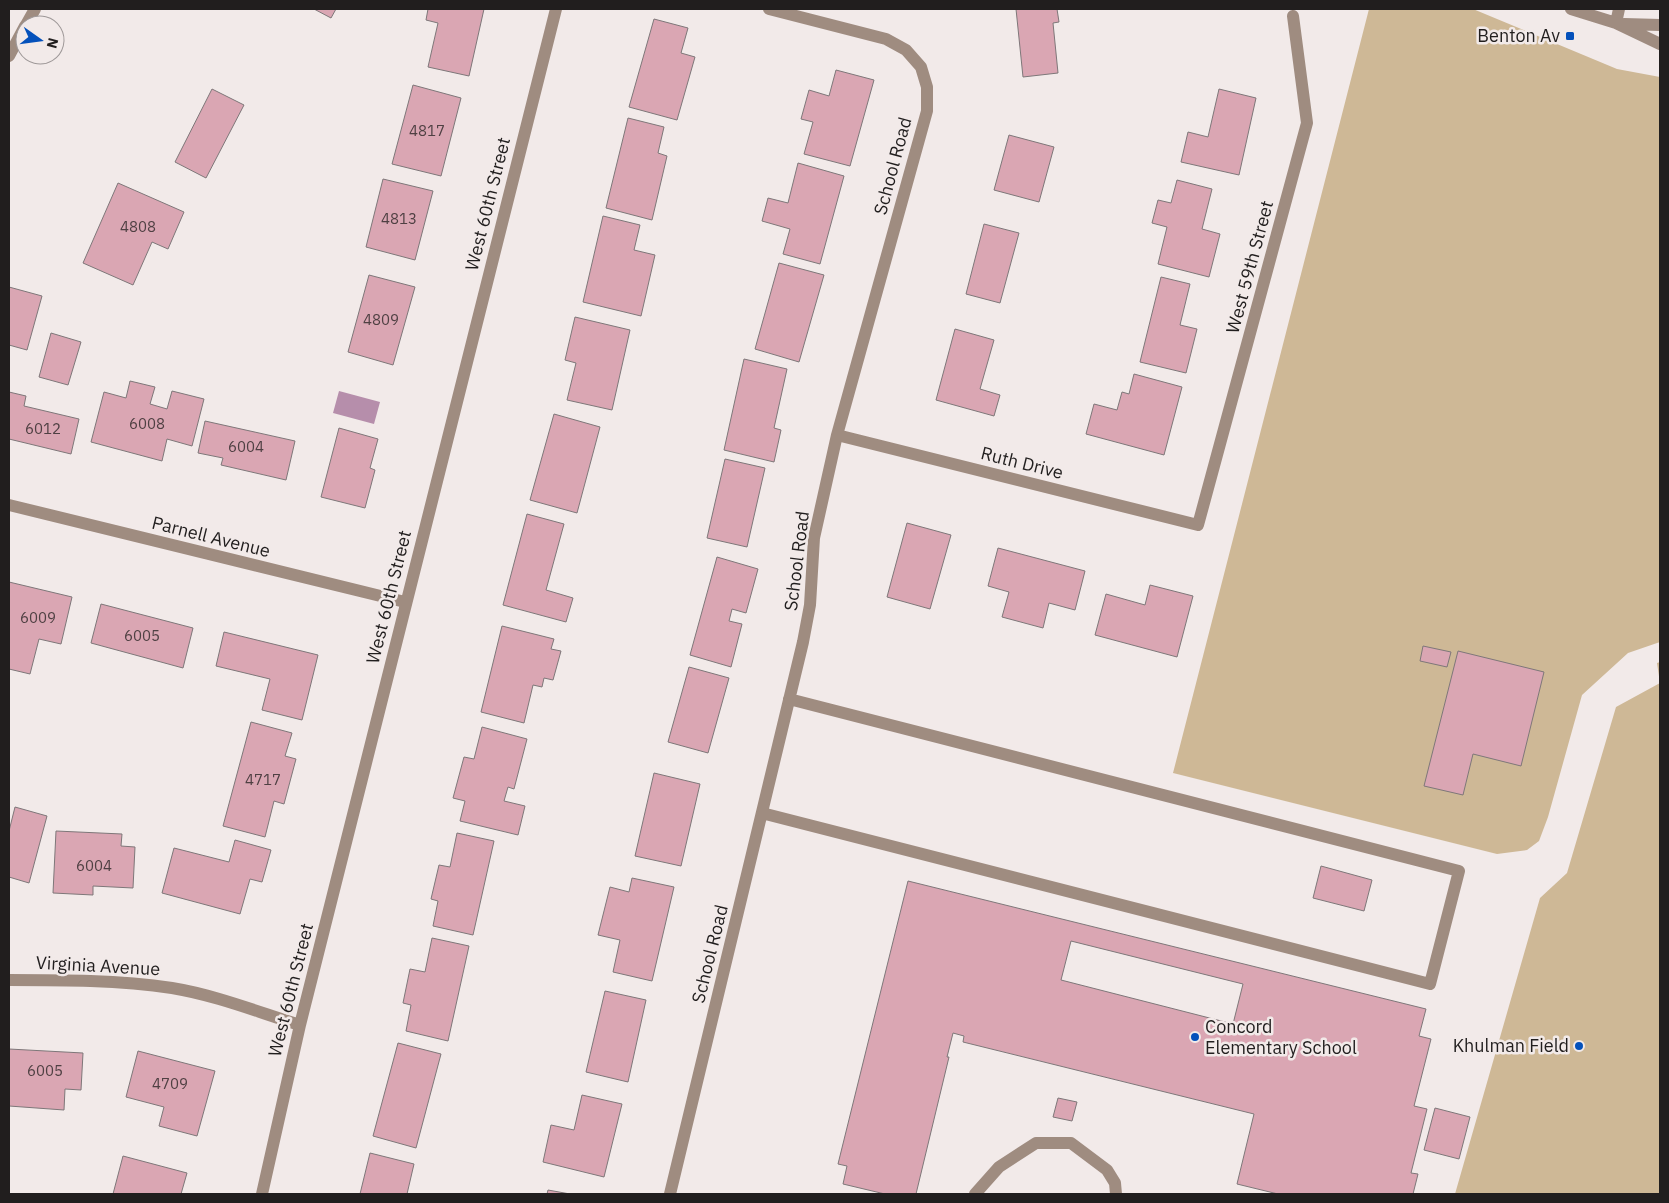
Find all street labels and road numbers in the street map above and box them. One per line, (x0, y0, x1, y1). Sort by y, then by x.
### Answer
street label: School Road (868, 114, 917, 217)
street label: West 60th Street (460, 135, 515, 273)
street label: West 59th Street (1221, 198, 1278, 336)
street label: Ruth Drive (978, 441, 1066, 484)
street label: School Road (779, 510, 814, 612)
street label: Parnell Avenue (150, 511, 273, 562)
street label: West 60th Street (361, 528, 416, 666)
street label: School Road (686, 902, 733, 1005)
street label: West 60th Street (263, 921, 318, 1059)
street label: Virginia Avenue (35, 951, 161, 980)

